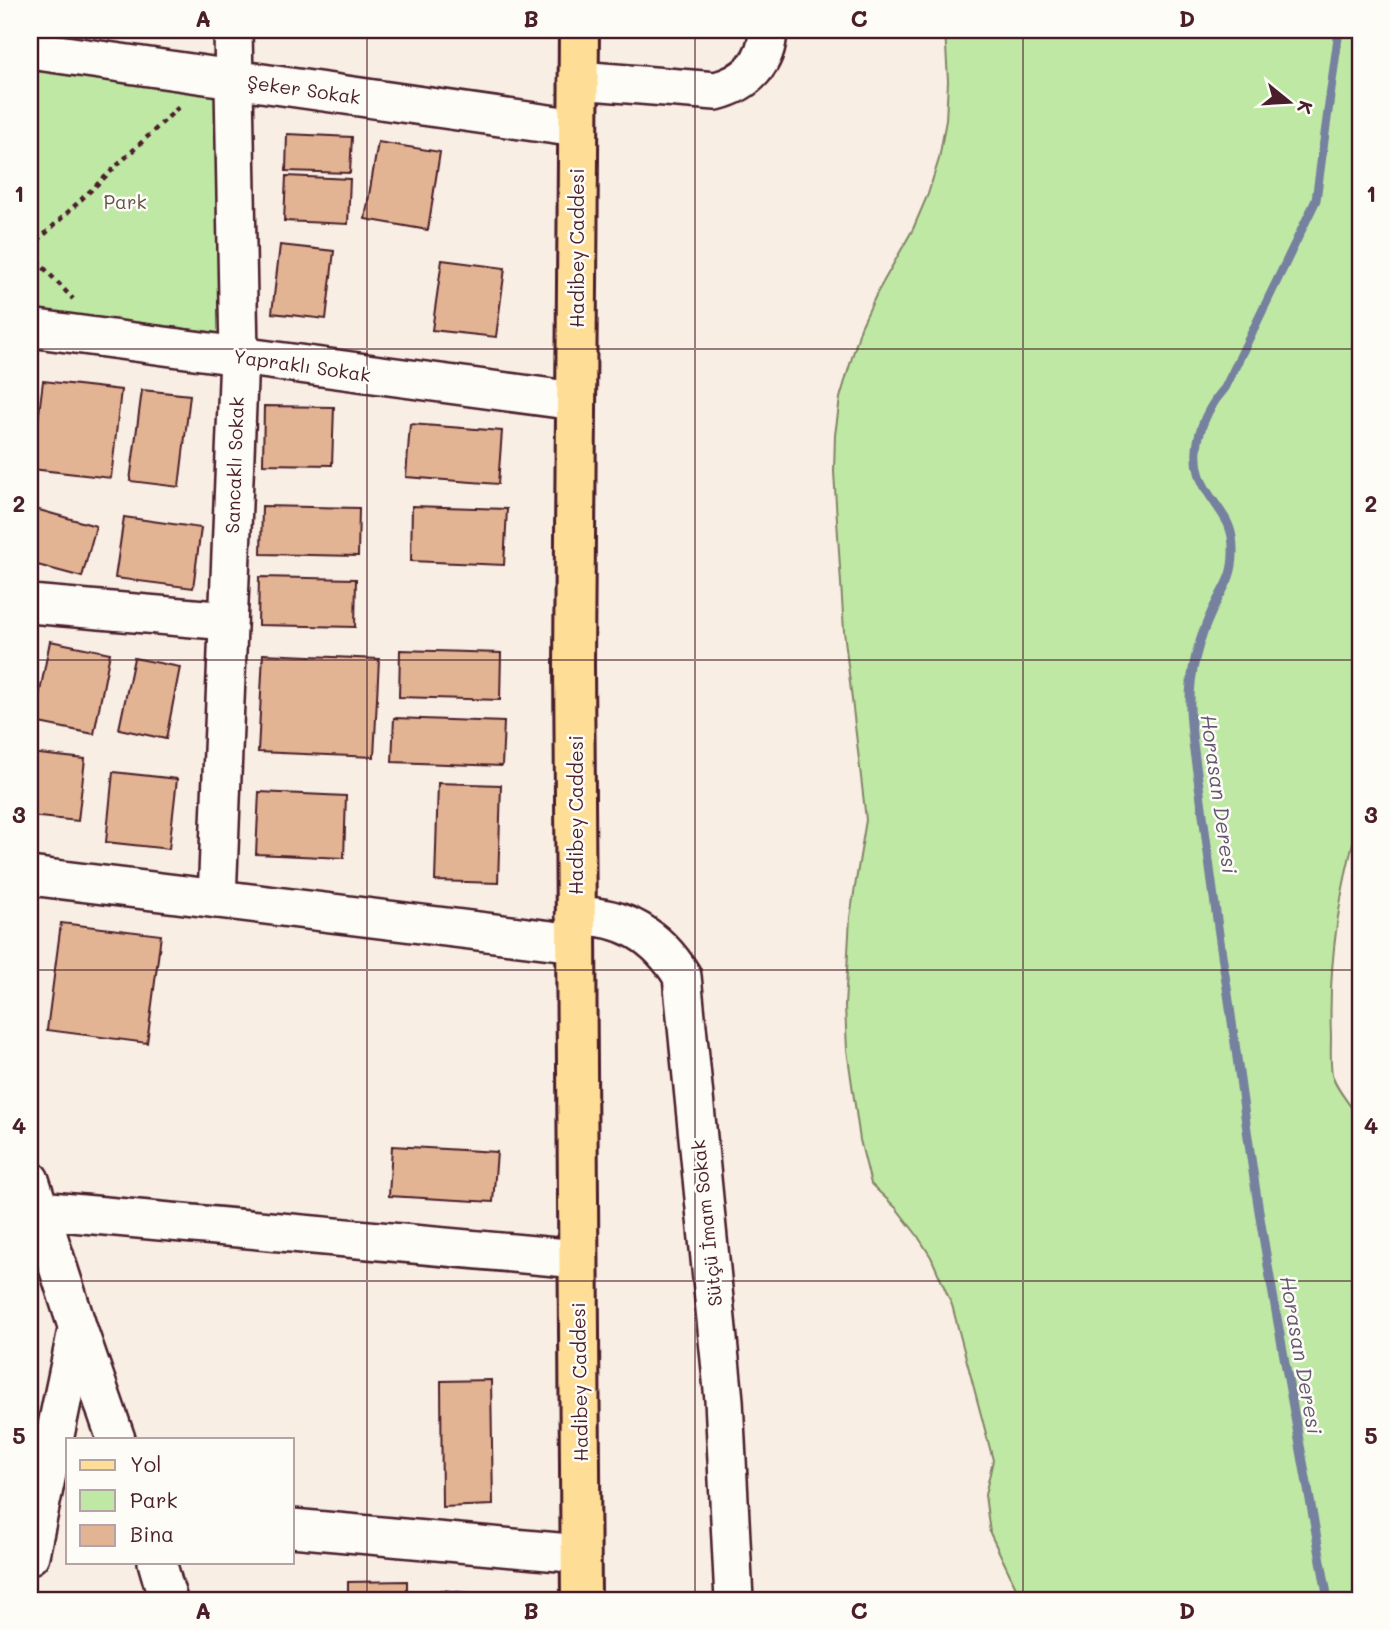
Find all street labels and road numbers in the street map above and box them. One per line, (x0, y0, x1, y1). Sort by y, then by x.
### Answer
street label: Şeker Sokak (246, 69, 362, 109)
street label: Hadibey Caddesi (564, 168, 589, 328)
street label: Yapraklı Sokak (232, 343, 372, 387)
street label: Sancaklı Sokak (219, 396, 249, 534)
street label: Hadibey Caddesi (563, 735, 588, 895)
street label: Sütçü İmam Sokak (685, 1138, 727, 1308)
street label: Hadibey Caddesi (565, 1302, 593, 1462)

